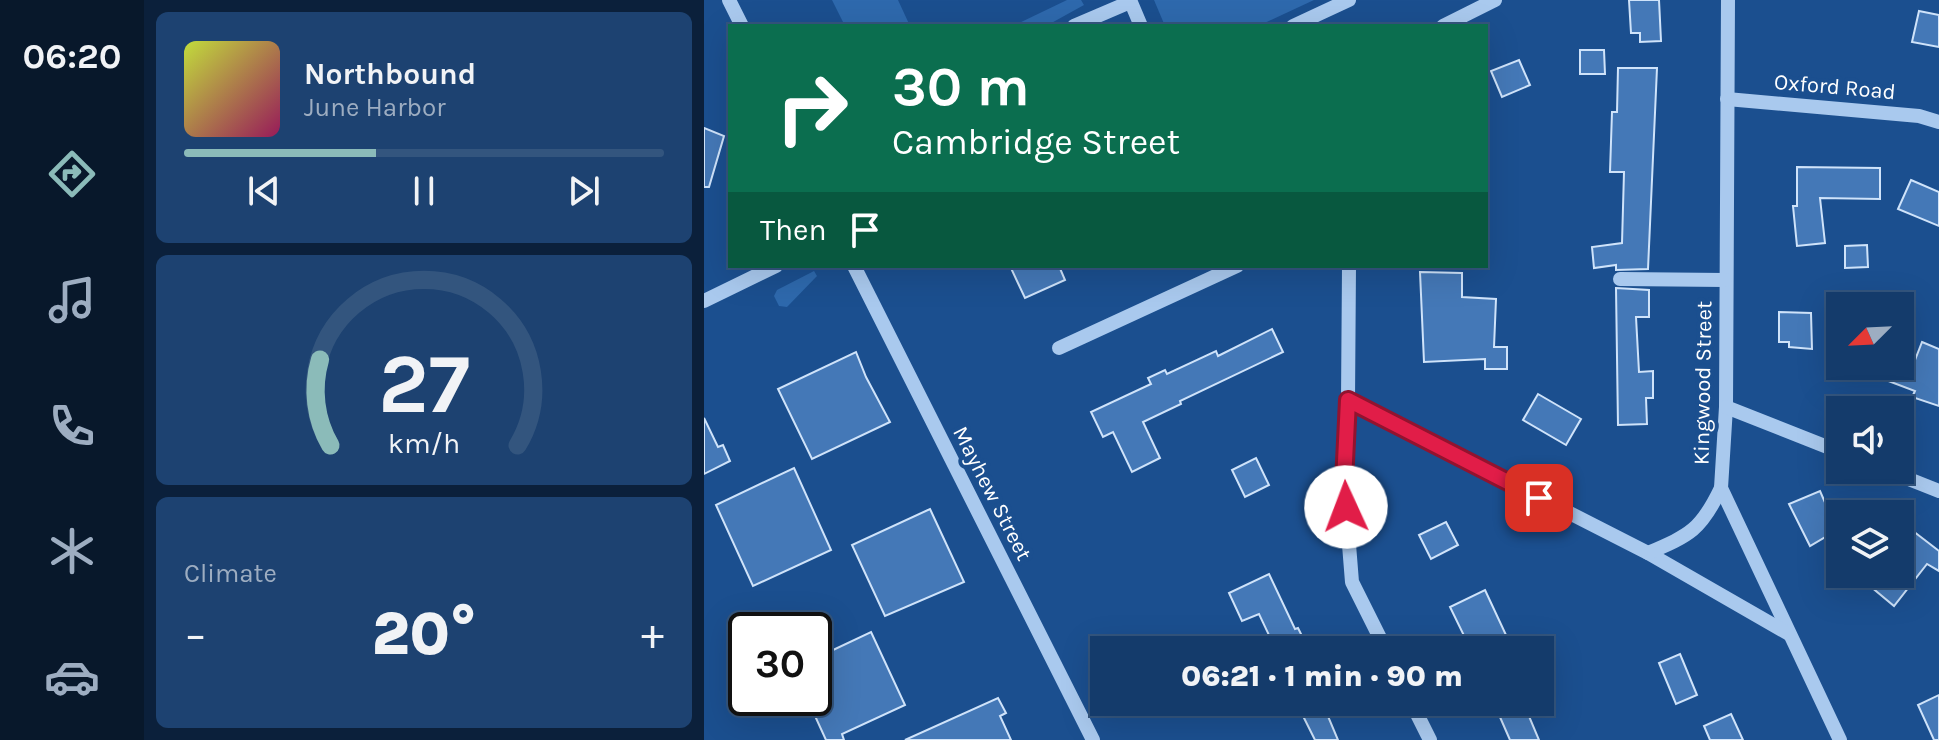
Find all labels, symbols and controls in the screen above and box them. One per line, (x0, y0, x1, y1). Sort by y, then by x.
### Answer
text: 06:20 (23, 35, 121, 77)
text: 30 m (892, 54, 1030, 119)
text: Northbound (304, 56, 476, 92)
icon: right (760, 56, 864, 160)
street label: Oxford Road (1773, 69, 1897, 105)
text: June Harbor (304, 92, 446, 123)
text: Cambridge Street (892, 121, 1180, 163)
icon: directions (44, 146, 100, 202)
icon: previous (242, 169, 286, 213)
icon: pause (402, 169, 446, 213)
icon: next (562, 169, 606, 213)
icon: arrive (843, 208, 887, 252)
text: Then (760, 212, 827, 248)
icon: music (44, 272, 100, 328)
north arrow (1826, 292, 1914, 380)
map controls (1826, 292, 1914, 588)
street label: Kingwood Street (1689, 301, 1717, 465)
text: 27 (378, 336, 470, 433)
button: sound (1826, 396, 1914, 484)
icon: phone (44, 398, 100, 454)
street label: Mayhew Street (947, 422, 1037, 565)
text: km/h (388, 427, 460, 460)
pin (1505, 464, 1573, 532)
position arrow (1304, 465, 1388, 549)
icon: arrive (1517, 476, 1561, 520)
button: layers (1826, 500, 1914, 588)
icon: climate (44, 523, 100, 579)
text: Climate (184, 558, 277, 589)
text: 20° (372, 599, 476, 669)
text: − (184, 609, 207, 660)
text: + (641, 609, 664, 660)
speed limit sign: 30 (728, 612, 832, 716)
icon: car (44, 649, 100, 705)
text: 06:21 · 1 min · 90 m (1181, 658, 1463, 694)

